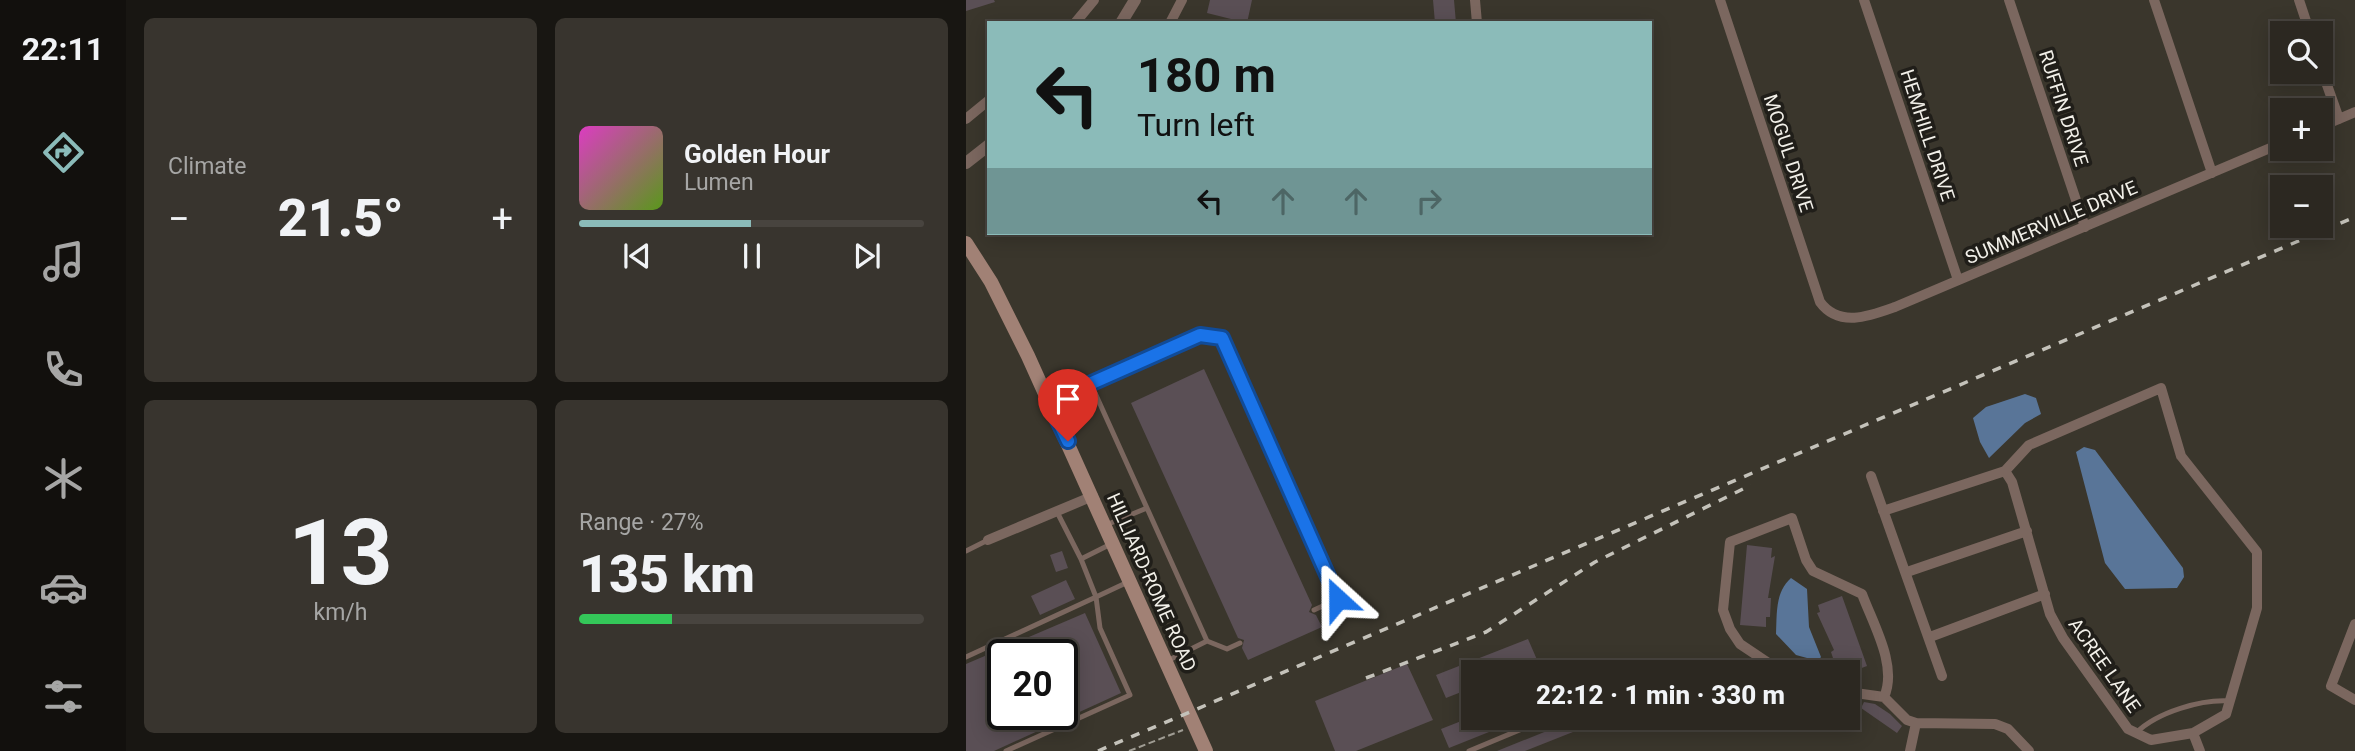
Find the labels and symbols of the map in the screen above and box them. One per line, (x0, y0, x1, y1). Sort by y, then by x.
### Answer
street label: RUFFIN DRIVE (2034, 47, 2093, 169)
street label: HEMHILL DRIVE (1895, 66, 1960, 204)
street label: MOGUL DRIVE (1759, 92, 1818, 215)
street label: SUMMERVILLE DRIVE (1962, 176, 2141, 269)
pin (1038, 369, 1098, 441)
street label: HILLIARD-ROME ROAD (1102, 490, 1201, 675)
position arrow (1301, 562, 1375, 636)
street label: ACREE LANE (2064, 614, 2146, 717)
speed limit sign: 20 (987, 639, 1078, 730)

